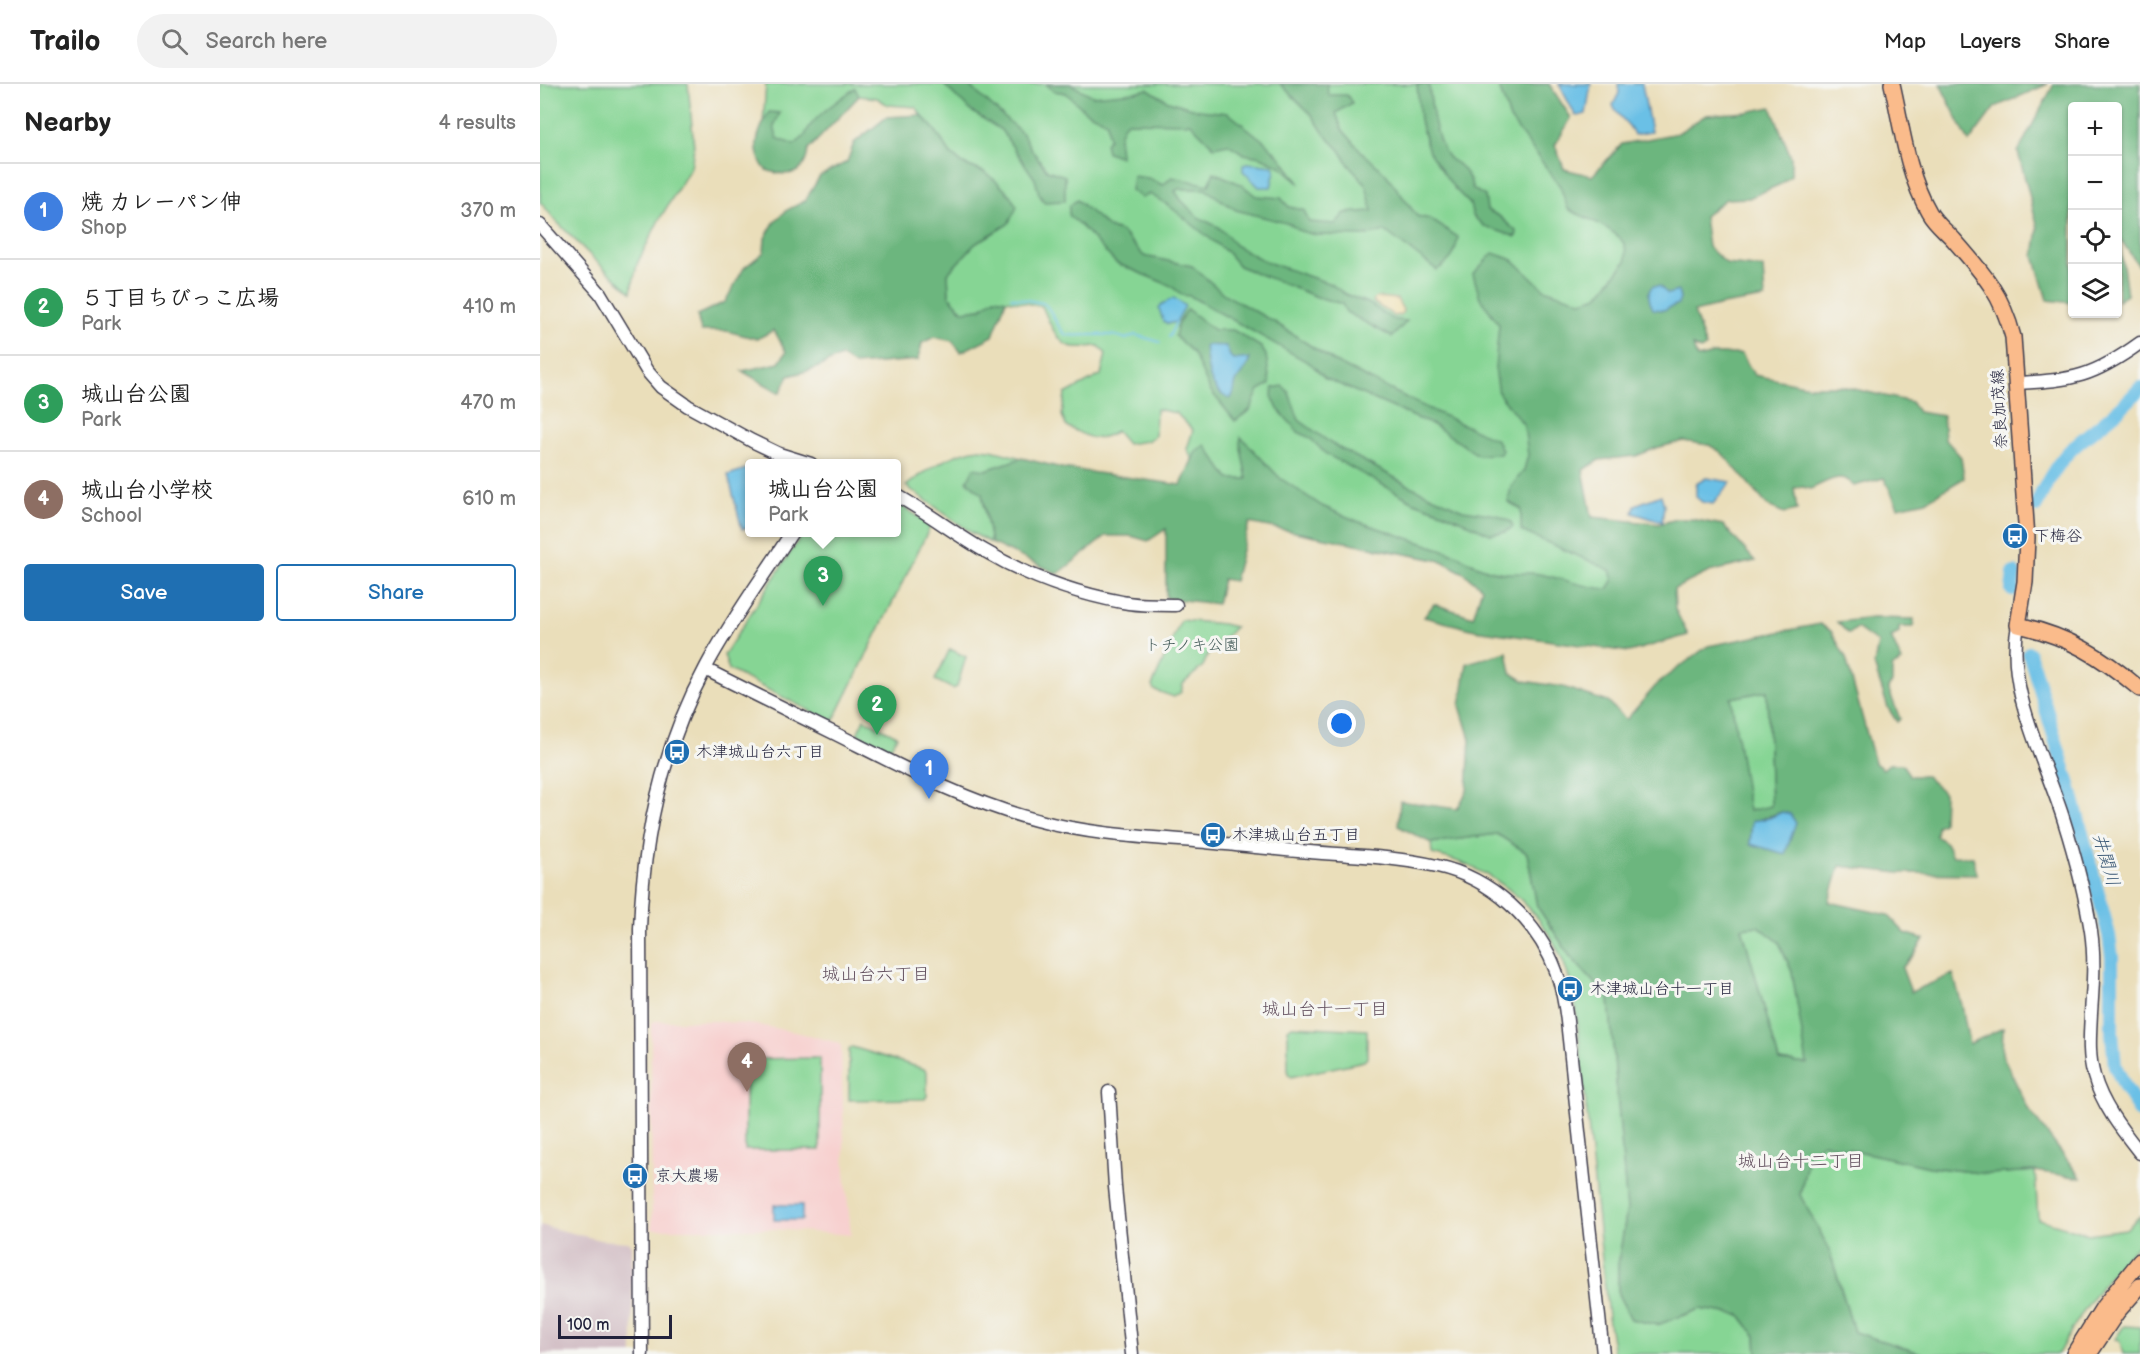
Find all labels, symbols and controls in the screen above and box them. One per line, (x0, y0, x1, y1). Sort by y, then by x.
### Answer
search box (137, 14, 557, 68)
text: Trailo (30, 25, 101, 58)
icon: search (158, 25, 191, 58)
text: Search here (206, 28, 327, 55)
text: Map (1884, 29, 1926, 54)
text: Layers (1959, 29, 2021, 54)
text: Share (2054, 29, 2110, 54)
map controls (2068, 102, 2122, 318)
button: + (2068, 102, 2122, 156)
text: Nearby (24, 108, 111, 139)
text: 4 results (438, 111, 516, 135)
button: − (2068, 156, 2122, 210)
text: 焼 カレーパン伸 (81, 189, 242, 216)
text: 1 (39, 199, 48, 223)
text: 370 m (460, 199, 516, 223)
button: locate (2068, 210, 2122, 264)
text: Shop (81, 216, 127, 240)
button: layers (2068, 264, 2122, 318)
text: ５丁目ちびっこ広場 (81, 285, 279, 312)
text: 2 (38, 295, 49, 319)
text: 410 m (462, 295, 516, 319)
text: Park (81, 312, 121, 336)
street label: 奈良加茂線 (1988, 369, 2012, 449)
text: 城山台公園 (81, 381, 191, 408)
text: 3 (38, 391, 49, 415)
text: 470 m (460, 391, 516, 415)
text: Park (81, 408, 121, 432)
popup (745, 459, 901, 537)
text: 城山台公園 (768, 476, 878, 503)
text: 城山台小学校 (81, 477, 213, 504)
text: 4 (38, 487, 49, 511)
text: 610 m (462, 487, 516, 511)
text: Park (768, 503, 808, 527)
text: School (81, 504, 142, 528)
bus stop icon: 下梅谷 (2000, 521, 2030, 551)
place label: 下梅谷 (2034, 527, 2082, 546)
pin: 3 (804, 556, 842, 606)
button: Save (24, 564, 264, 621)
button: Share (276, 564, 516, 621)
park label: トチノキ公園 (1145, 636, 1239, 655)
pin: 2 (858, 686, 896, 735)
your location (1327, 709, 1356, 738)
bus stop icon: 木津城山台六丁目 (662, 737, 692, 767)
place label: 木津城山台六丁目 (696, 743, 824, 762)
pin: 1 (910, 750, 948, 799)
bus stop icon: 木津城山台五丁目 (1198, 820, 1228, 850)
place label: 木津城山台五丁目 (1232, 826, 1360, 845)
water label: 井関川 (2088, 831, 2124, 889)
district label: 城山台六丁目 (822, 964, 930, 985)
bus stop icon: 木津城山台十一丁目 (1555, 974, 1585, 1004)
place label: 木津城山台十一丁目 (1590, 980, 1734, 999)
district label: 城山台十一丁目 (1262, 999, 1388, 1020)
pin: 4 (728, 1042, 766, 1092)
district label: 城山台十二丁目 (1738, 1151, 1864, 1172)
bus stop icon: 京大農場 (620, 1161, 650, 1191)
place label: 京大農場 (655, 1167, 719, 1186)
scale bar (558, 1312, 672, 1340)
text: 100 m (567, 1316, 610, 1335)

